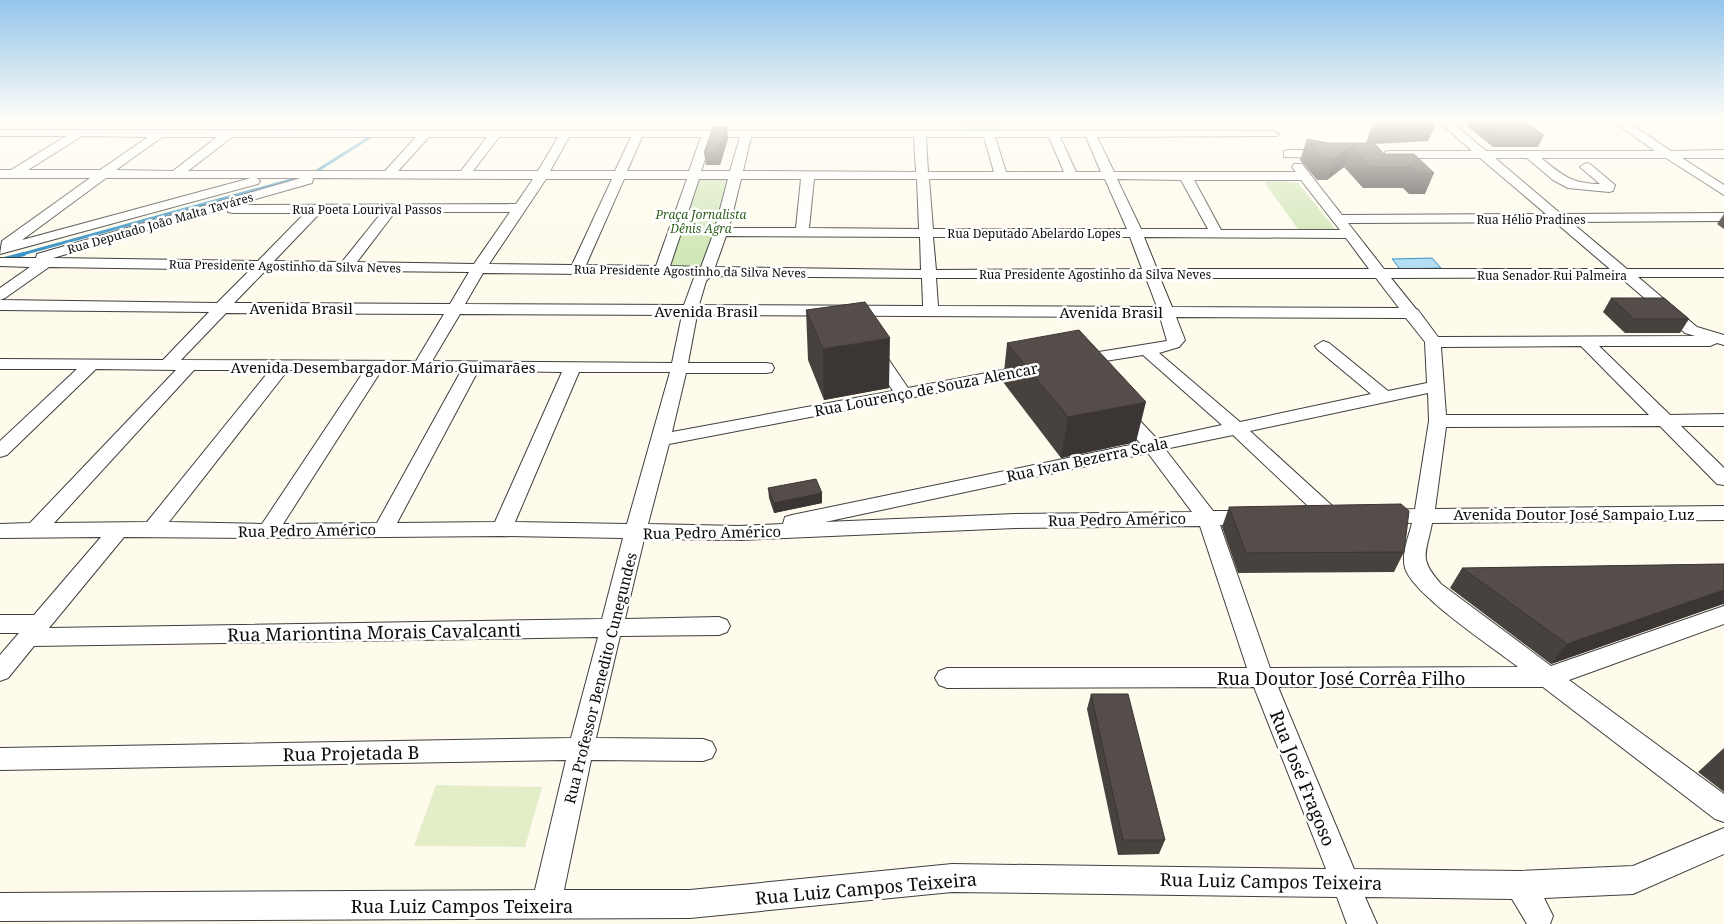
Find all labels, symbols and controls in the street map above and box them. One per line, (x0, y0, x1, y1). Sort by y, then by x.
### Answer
street label: Rua Deputado João Malta Taváres (65, 188, 255, 258)
street label: Rua Poeta Lourival Passos (292, 201, 442, 218)
park label: Praça Jornalista Dênis Agra (655, 206, 746, 237)
street label: Rua Hélio Pradines (1476, 211, 1586, 228)
street label: Rua Deputado Abelardo Lopes (947, 225, 1121, 242)
street label: Rua Presidente Agostinho da Silva Neves (169, 255, 401, 277)
street label: Rua Presidente Agostinho da Silva Neves (574, 260, 806, 282)
street label: Rua Presidente Agostinho da Silva Neves (979, 266, 1211, 283)
street label: Rua Senador Rui Palmeira (1477, 267, 1627, 284)
street label: Avenida Brasil (249, 298, 353, 318)
street label: Avenida Brasil (654, 301, 758, 321)
street label: Avenida Brasil (1059, 302, 1163, 322)
street label: Avenida Desembargador Mário Guimarães (231, 357, 536, 377)
street label: Rua Lourenço de Souza Alencar (813, 358, 1039, 420)
street label: Rua Ivan Bezerra Scala (1004, 432, 1170, 486)
street label: Avenida Doutor José Sampaio Luz (1453, 504, 1695, 524)
street label: Rua Pedro Américo (1048, 508, 1186, 530)
street label: Rua Pedro Américo (238, 519, 376, 541)
street label: Rua Pedro Américo (643, 521, 781, 543)
street label: Rua Professor Benedito Cunegundes (559, 550, 641, 806)
street label: Rua Mariontina Morais Cavalcanti (227, 617, 521, 647)
street label: Rua Doutor José Corrêa Filho (1217, 666, 1465, 690)
street label: Rua José Fragoso (1265, 706, 1341, 850)
street label: Rua Projetada B (282, 740, 420, 766)
street label: Rua Luiz Campos Teixeira (754, 866, 978, 910)
street label: Rua Luiz Campos Teixeira (1160, 867, 1382, 895)
street label: Rua Luiz Campos Teixeira (351, 894, 573, 918)

